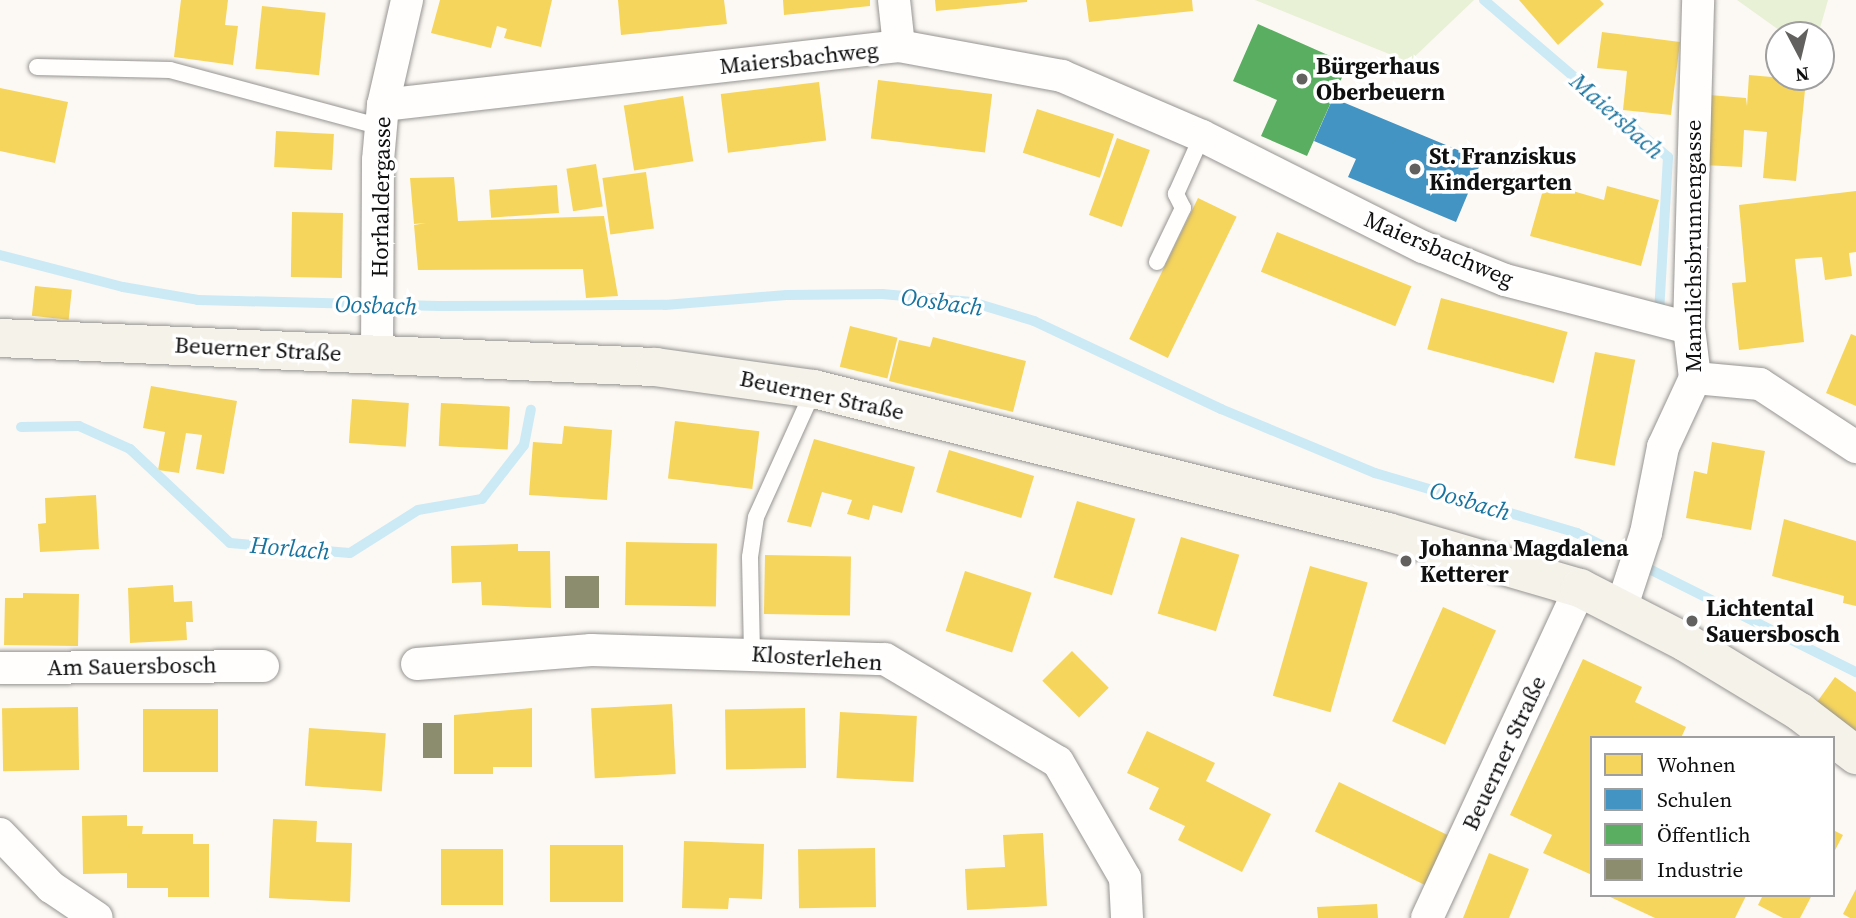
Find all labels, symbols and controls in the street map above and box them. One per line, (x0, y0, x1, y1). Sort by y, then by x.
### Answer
north arrow (1765, 21, 1835, 91)
street label: Maiersbachweg (718, 36, 880, 80)
place label: Bürgerhaus Oberbeuern (1316, 52, 1445, 106)
text: N (1794, 61, 1811, 89)
water label: Maiersbach (1564, 67, 1670, 165)
marker: Bürgerhaus Oberbeuern (1294, 71, 1310, 87)
street label: Horhaldergasse (366, 116, 396, 278)
street label: Mannlichsbrunnengasse (1679, 120, 1707, 372)
place label: St. Franziskus Kindergarten (1429, 142, 1576, 196)
marker: St. Franziskus Kindergarten (1407, 161, 1423, 177)
street label: Maiersbachweg (1360, 205, 1518, 293)
water label: Oosbach (899, 282, 985, 322)
water label: Oosbach (334, 289, 418, 321)
street label: Beuerner Straße (174, 331, 342, 367)
street label: Beuerner Straße (737, 364, 907, 426)
water label: Oosbach (1426, 475, 1514, 527)
water label: Horlach (249, 530, 331, 566)
place label: Johanna Magdalena Ketterer (1420, 534, 1628, 588)
marker: Johanna Magdalena Ketterer (1398, 553, 1414, 569)
place label: Lichtental Sauersbosch (1706, 594, 1840, 648)
marker: Lichtental Sauersbosch (1684, 613, 1700, 629)
street label: Klosterlehen (751, 640, 883, 676)
street label: Am Sauersbosch (47, 651, 217, 681)
street label: Beuerner Straße (1456, 671, 1552, 835)
legend (1590, 736, 1835, 897)
text: Wohnen (1657, 750, 1736, 779)
text: Schulen (1657, 785, 1732, 814)
text: Öffentlich (1657, 820, 1751, 849)
text: Industrie (1657, 855, 1743, 884)

